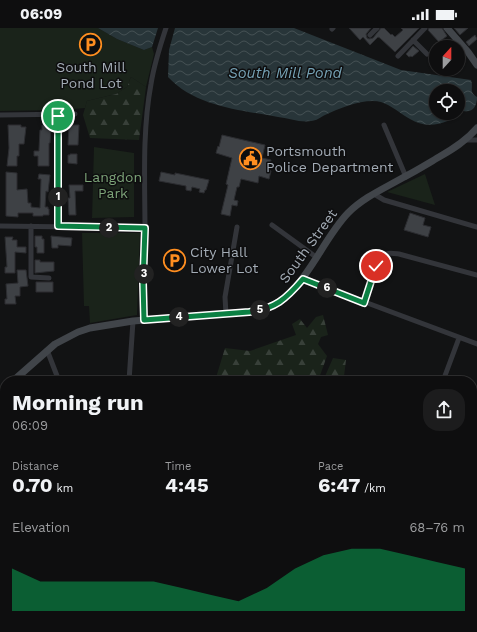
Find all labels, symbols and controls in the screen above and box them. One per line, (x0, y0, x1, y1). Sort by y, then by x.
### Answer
text: 06:09 (20, 5, 62, 23)
parking icon: South Mill Pond Lot (78, 32, 104, 58)
north arrow (429, 40, 465, 76)
map controls (429, 40, 465, 120)
place label: South Mill Pond Lot (56, 59, 126, 91)
water label: South Mill Pond (228, 64, 343, 82)
button: locate (429, 84, 465, 120)
pin (41, 99, 75, 133)
icon: arrive (47, 105, 69, 127)
place label: Portsmouth Police Department (266, 143, 394, 175)
public building icon: Portsmouth Police Department (238, 146, 264, 172)
park label: Langdon Park (84, 169, 142, 201)
pin: 1 (48, 187, 68, 207)
text: 1 (56, 190, 60, 203)
street label: South Street (276, 206, 340, 286)
pin: 2 (99, 218, 119, 238)
text: 2 (106, 221, 112, 234)
place label: City Hall Lower Lot (190, 244, 258, 276)
parking icon: City Hall Lower Lot (162, 247, 188, 273)
pin (359, 249, 393, 283)
icon: check (365, 255, 387, 277)
pin: 3 (134, 264, 154, 284)
text: 3 (141, 267, 147, 280)
pin: 6 (317, 278, 337, 298)
text: 6 (324, 281, 330, 294)
pin: 5 (250, 300, 270, 320)
text: 5 (257, 303, 263, 316)
pin: 4 (169, 307, 189, 327)
text: 4 (175, 310, 183, 323)
button: share (423, 389, 465, 431)
text: Morning run (12, 390, 144, 415)
text: 06:09 (12, 418, 48, 433)
text: Distance (12, 460, 59, 473)
text: Time (165, 460, 191, 473)
text: Pace (318, 460, 343, 473)
text: 0.70 (12, 473, 53, 497)
text: 4:45 (165, 473, 209, 497)
text: 6:47 (318, 473, 360, 497)
text: km (53, 482, 73, 495)
text: /km (360, 482, 386, 495)
text: Elevation (12, 520, 70, 535)
text: 68–76 m (409, 520, 465, 535)

